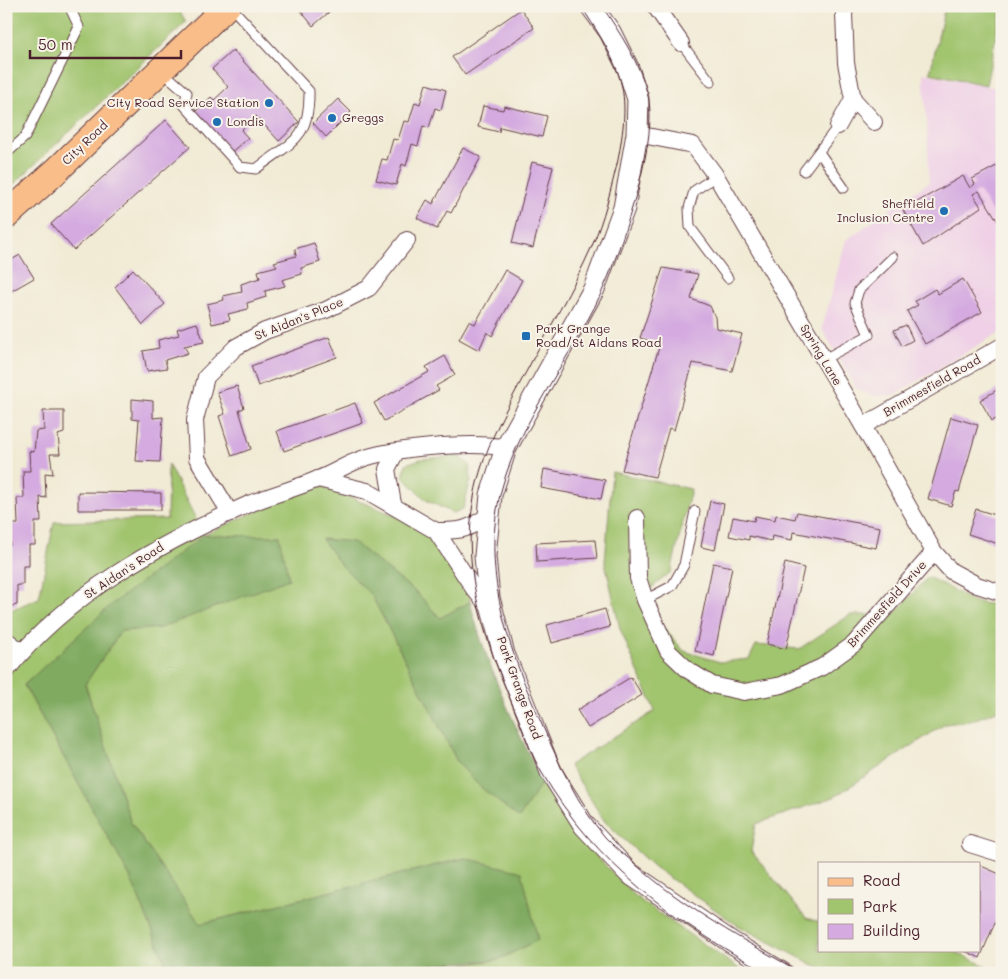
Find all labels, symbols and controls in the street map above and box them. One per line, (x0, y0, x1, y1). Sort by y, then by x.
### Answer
scale bar (30, 28, 181, 60)
text: 50 m (38, 34, 73, 54)
place label: City Road Service Station (107, 94, 259, 110)
marker: City Road Service Station (263, 97, 275, 109)
place label: Greggs (342, 109, 384, 125)
marker: Greggs (326, 112, 338, 124)
place label: Londis (227, 113, 264, 129)
street label: City Road (58, 116, 111, 168)
marker: Londis (211, 116, 223, 128)
place label: Sheffield Inclusion Centre (837, 195, 934, 225)
marker: Sheffield Inclusion Centre (938, 205, 950, 217)
street label: St Aidan's Place (252, 293, 345, 343)
place label: Park Grange Road/St Aidans Road (536, 320, 662, 350)
street label: Spring Lane (797, 321, 847, 388)
marker: Park Grange Road/St Aidans Road (520, 330, 532, 342)
street label: Brimmesfield Road (880, 351, 983, 419)
street label: St Aidan's Road (81, 538, 167, 602)
street label: Brimmesfield Drive (843, 557, 930, 650)
street label: Park Grange Road (494, 634, 546, 742)
legend (818, 862, 980, 952)
text: Road (863, 870, 900, 890)
text: Park (863, 896, 897, 916)
text: Building (863, 920, 920, 940)

